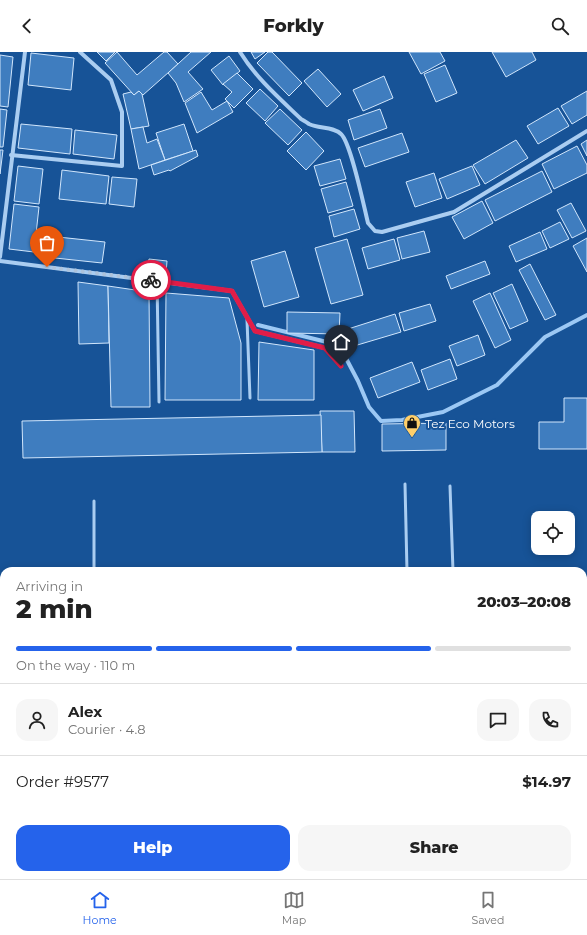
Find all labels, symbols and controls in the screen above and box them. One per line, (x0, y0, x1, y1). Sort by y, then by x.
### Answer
icon: back (16, 15, 38, 37)
text: Forkly (263, 15, 324, 37)
icon: search (549, 15, 571, 37)
pin (30, 226, 64, 267)
icon: bag (36, 232, 58, 254)
courier (131, 260, 171, 300)
icon: bike (140, 269, 162, 291)
pin (324, 325, 358, 366)
icon: home (330, 331, 352, 353)
shop icon: Tez Eco Motors (402, 413, 422, 438)
place label: Tez Eco Motors (425, 416, 515, 431)
map controls (531, 511, 575, 555)
button: locate (531, 511, 575, 555)
text: Arriving in (16, 578, 83, 594)
text: 20:03–20:08 (477, 592, 571, 611)
text: 2 min (16, 593, 93, 625)
text: On the way · 110 m (16, 657, 135, 673)
button: person (16, 699, 58, 741)
button: chat (477, 699, 519, 741)
button: phone (529, 699, 571, 741)
text: Alex (68, 702, 102, 721)
text: Courier · 4.8 (68, 721, 146, 737)
text: Order #9577 (16, 772, 109, 791)
text: $14.97 (522, 772, 571, 791)
button: Help (16, 825, 290, 871)
button: Share (298, 825, 571, 871)
tab: Home (83, 889, 117, 927)
tab: Map (282, 889, 306, 927)
tab: Saved (471, 889, 504, 927)

